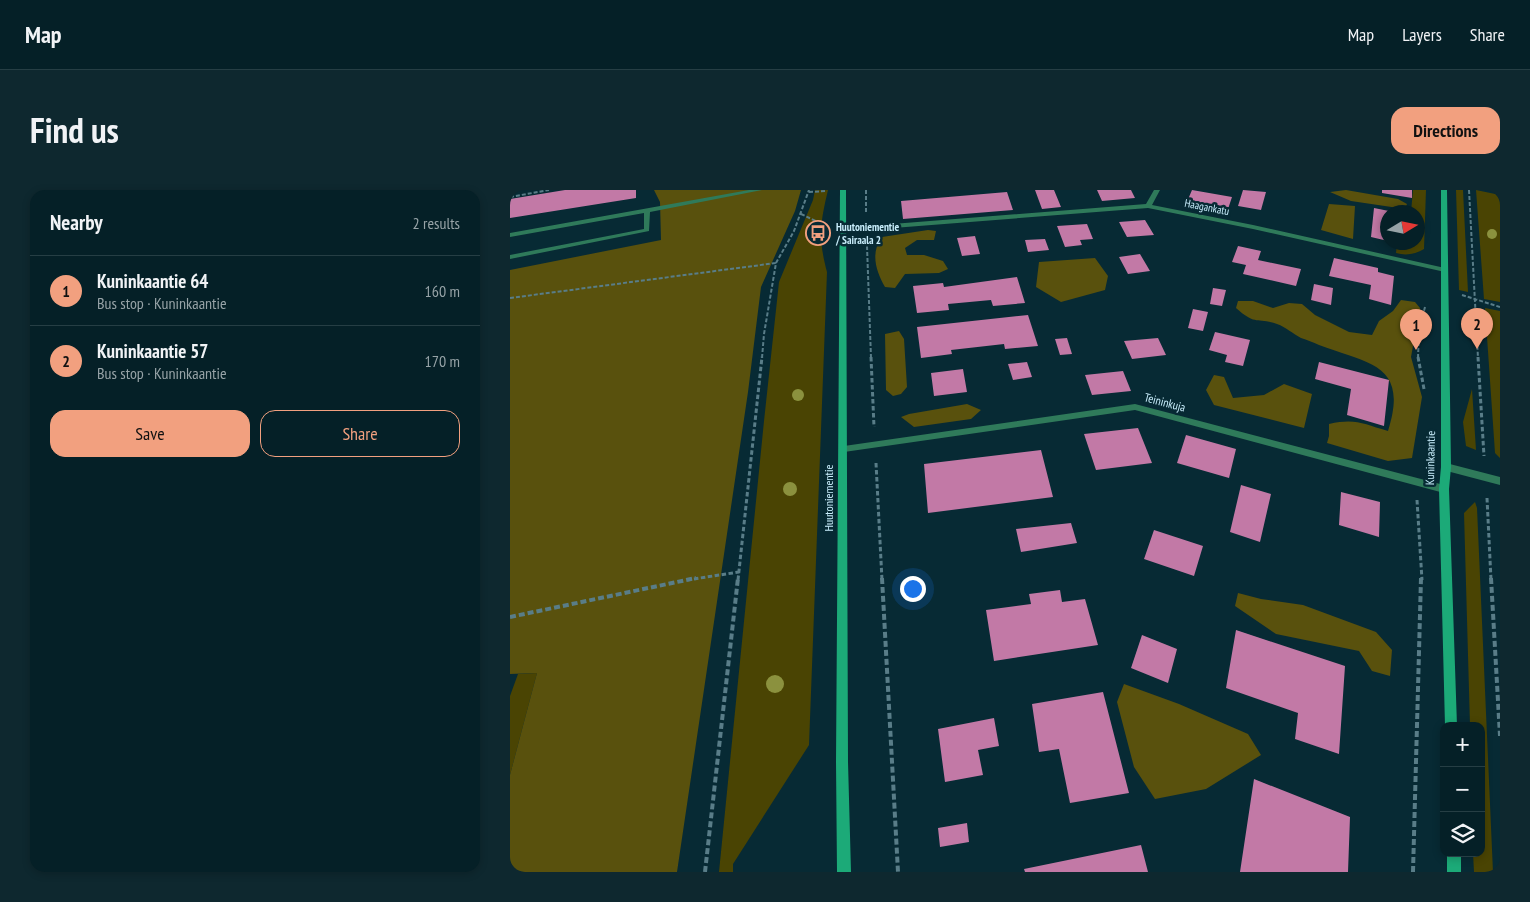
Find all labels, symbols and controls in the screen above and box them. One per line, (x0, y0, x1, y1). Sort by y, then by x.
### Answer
text: Map (25, 19, 62, 50)
text: Map (1348, 23, 1374, 46)
text: Layers (1402, 23, 1442, 46)
text: Share (1470, 23, 1505, 46)
text: Find us (30, 107, 119, 153)
button: Directions (1391, 107, 1500, 154)
street label: Haagankatu (1184, 196, 1231, 218)
north arrow (1380, 205, 1425, 250)
text: Nearby (50, 209, 103, 236)
text: 2 results (413, 213, 460, 233)
bus stop icon: Huutoniementie / Sairaala 2 (805, 220, 831, 246)
place label: Huutoniementie / Sairaala 2 (835, 220, 900, 247)
text: Kuninkaantie 64 (97, 269, 208, 293)
text: 1 (62, 281, 70, 301)
text: 160 m (425, 281, 460, 301)
text: Bus stop · Kuninkaantie (97, 293, 227, 313)
pin: 2 (1461, 308, 1493, 349)
pin: 1 (1400, 309, 1432, 350)
text: Kuninkaantie 57 (97, 339, 208, 363)
text: 2 (62, 351, 70, 371)
text: 170 m (425, 351, 460, 371)
text: Bus stop · Kuninkaantie (97, 363, 227, 383)
street label: Teininkuja (1143, 389, 1187, 415)
button: Save (50, 410, 250, 457)
button: Share (260, 410, 460, 457)
street label: Kuninkaantie (1422, 431, 1438, 485)
street label: Huutoniementie (821, 464, 836, 531)
your location (900, 576, 926, 602)
map controls (1440, 722, 1485, 857)
button: + (1440, 722, 1485, 767)
button: − (1440, 767, 1485, 812)
button: layers (1440, 812, 1485, 857)

